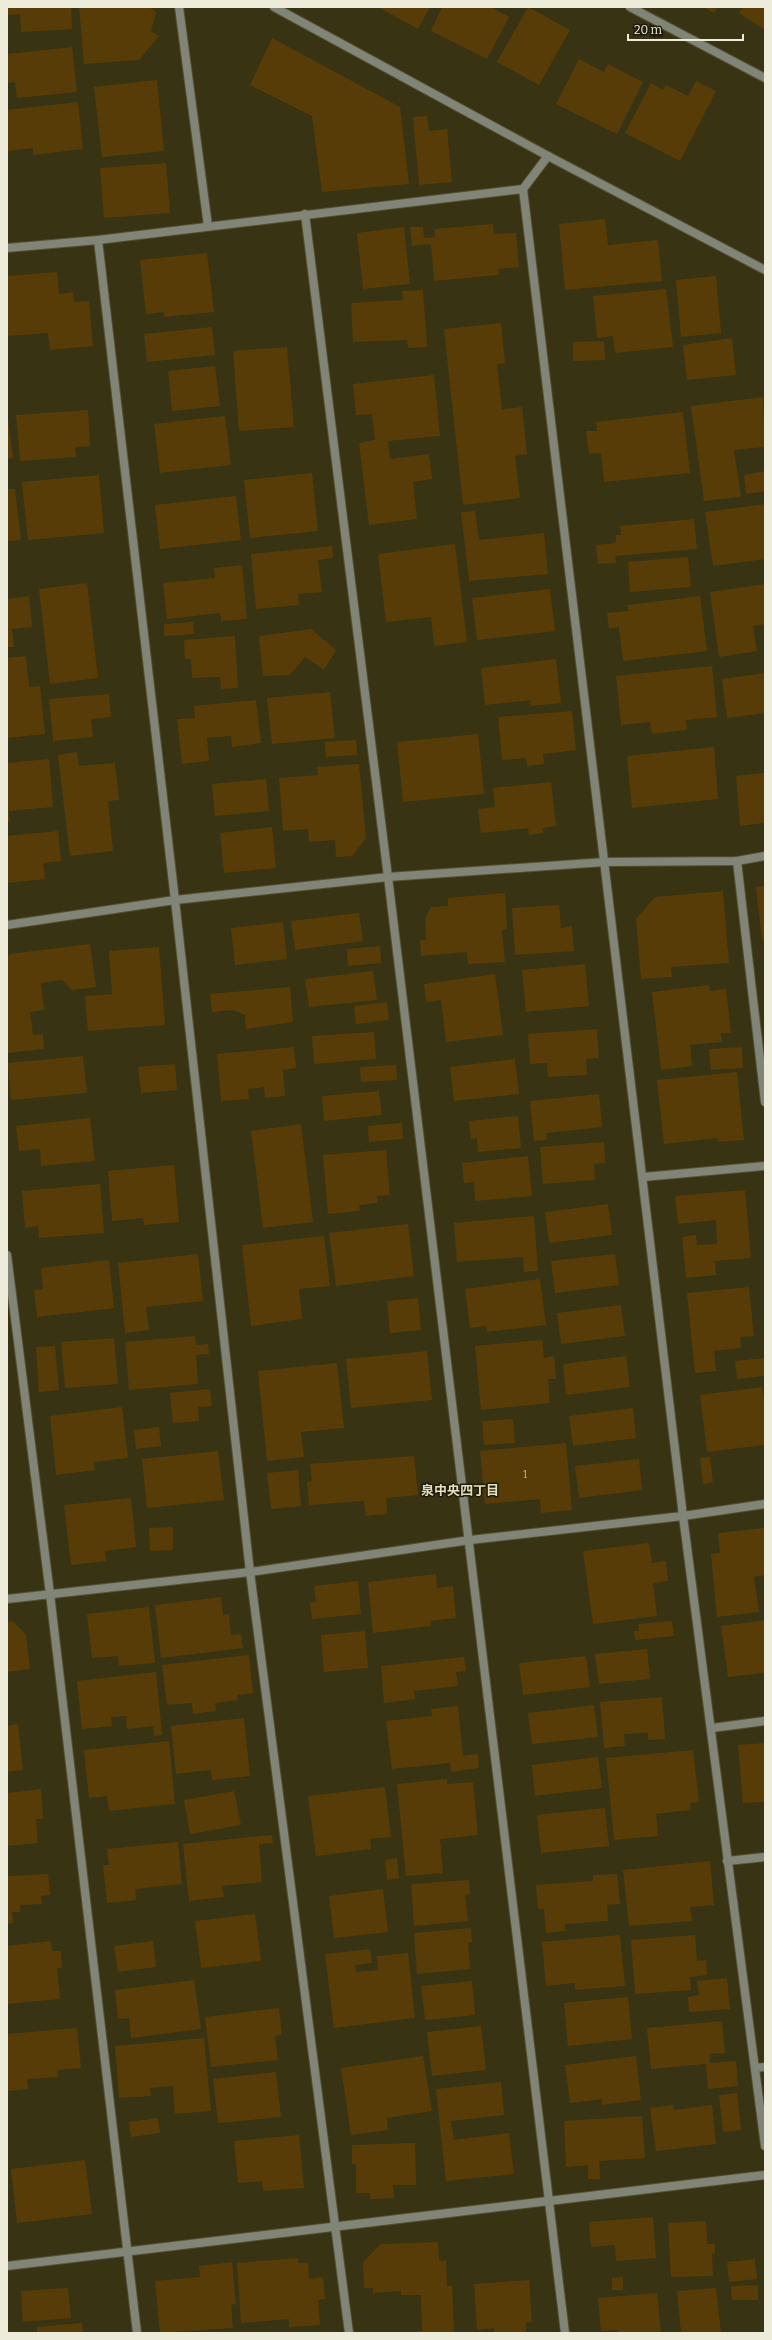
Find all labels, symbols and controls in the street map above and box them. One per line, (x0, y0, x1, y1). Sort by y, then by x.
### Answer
scale bar (628, 16, 743, 42)
text: 20 m (634, 23, 663, 37)
house number: 1 (523, 1469, 527, 1481)
district label: 泉中央四丁目 (421, 1483, 499, 1498)

